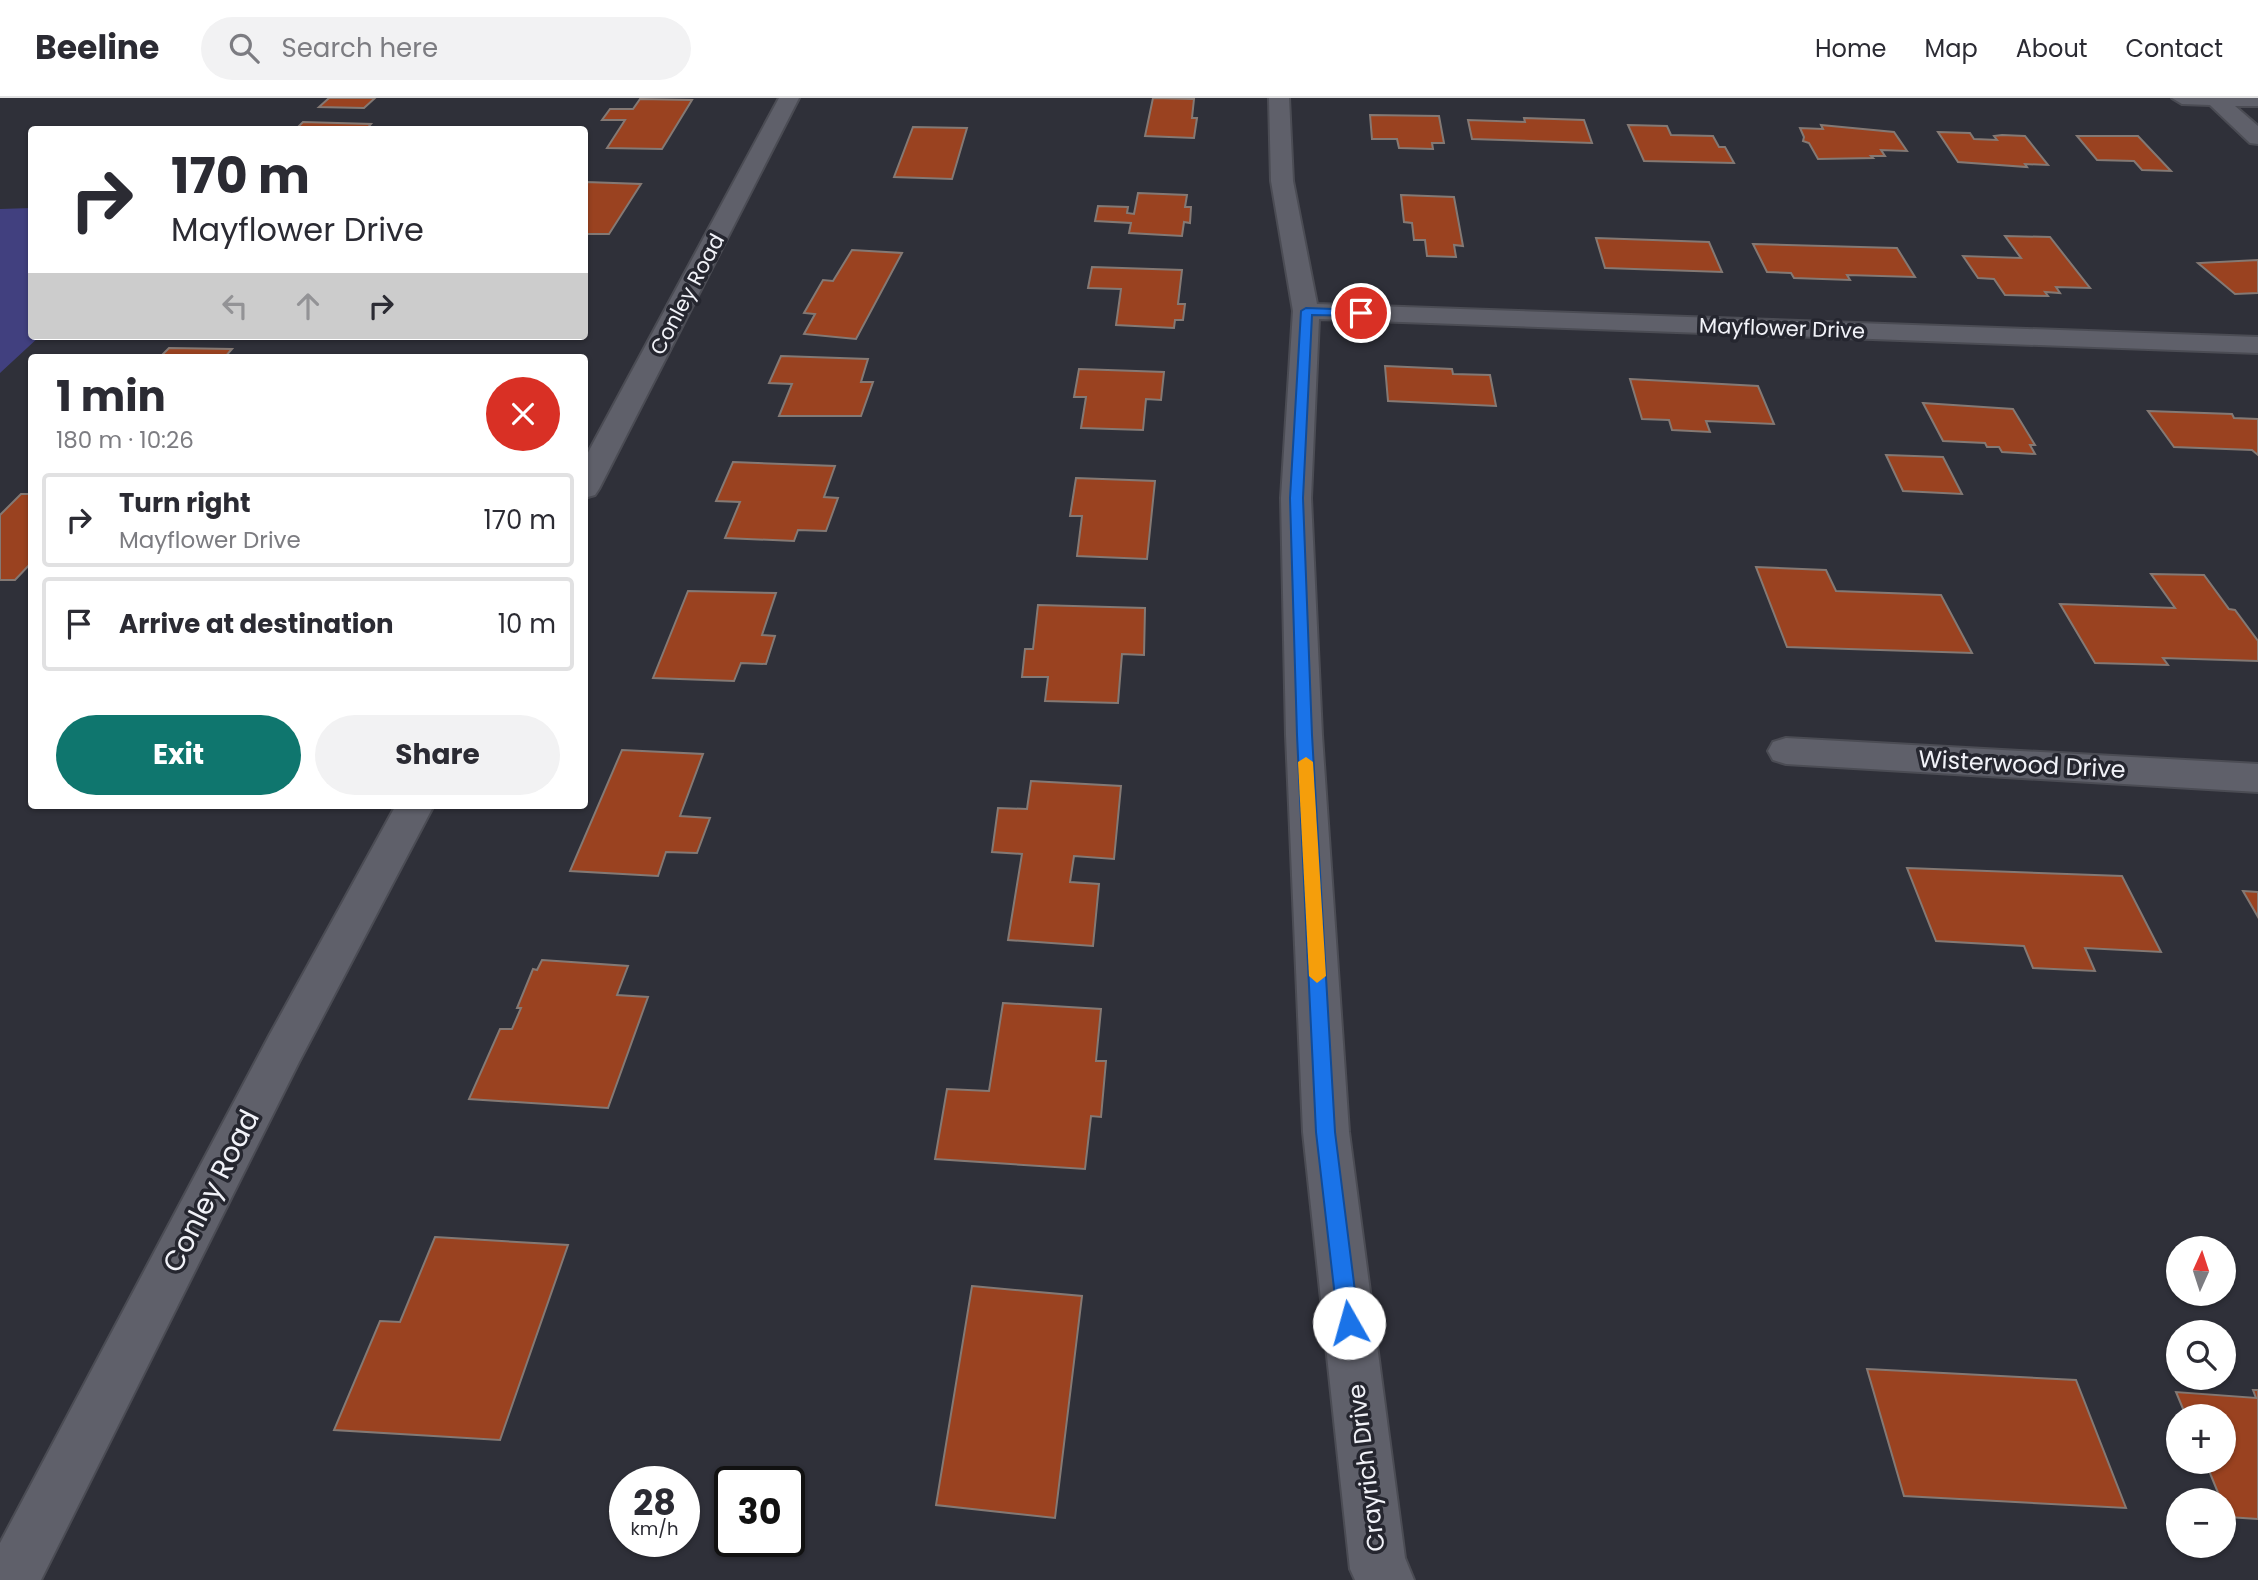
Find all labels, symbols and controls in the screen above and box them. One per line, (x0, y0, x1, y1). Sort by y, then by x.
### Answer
search box (201, 17, 691, 80)
text: Beeline (35, 24, 159, 71)
icon: search (225, 29, 263, 67)
text: Search here (281, 30, 438, 66)
text: Home (1815, 32, 1887, 65)
text: Map (1925, 32, 1978, 65)
text: About (2016, 32, 2087, 65)
text: Contact (2125, 32, 2223, 65)
text: 170 m (171, 142, 310, 210)
icon: right (56, 154, 147, 245)
text: Mayflower Drive (171, 207, 424, 252)
street label: Conley Road (643, 228, 731, 360)
pin (1331, 283, 1391, 343)
icon: left (216, 287, 254, 325)
icon: ahead (289, 287, 327, 325)
icon: right (362, 287, 400, 325)
icon: arrive (1342, 294, 1380, 332)
street label: Mayflower Drive (1699, 311, 1865, 345)
text: 1 min (56, 367, 166, 426)
button: close (486, 377, 560, 451)
text: 180 m · 10:26 (56, 424, 194, 456)
text: Turn right (119, 485, 251, 521)
icon: right (60, 501, 98, 539)
text: 170 m (483, 502, 556, 538)
text: Mayflower Drive (119, 524, 301, 556)
icon: arrive (60, 605, 98, 643)
text: Arrive at destination (119, 606, 394, 642)
text: 10 m (498, 606, 556, 642)
button: Exit (56, 715, 301, 795)
button: Share (315, 715, 560, 795)
street label: Wisterwood Drive (1917, 742, 2127, 786)
street label: Conley Road (153, 1103, 269, 1279)
north arrow (2166, 1236, 2236, 1306)
map controls (2166, 1236, 2236, 1558)
position arrow (1312, 1286, 1386, 1360)
button: search (2166, 1320, 2236, 1390)
street label: Crayrich Drive (1339, 1382, 1393, 1554)
button: + (2166, 1404, 2236, 1474)
speed limit sign: 30 (714, 1466, 805, 1557)
text: 28 (633, 1478, 676, 1527)
button: − (2166, 1488, 2236, 1558)
text: km/h (631, 1516, 678, 1541)

